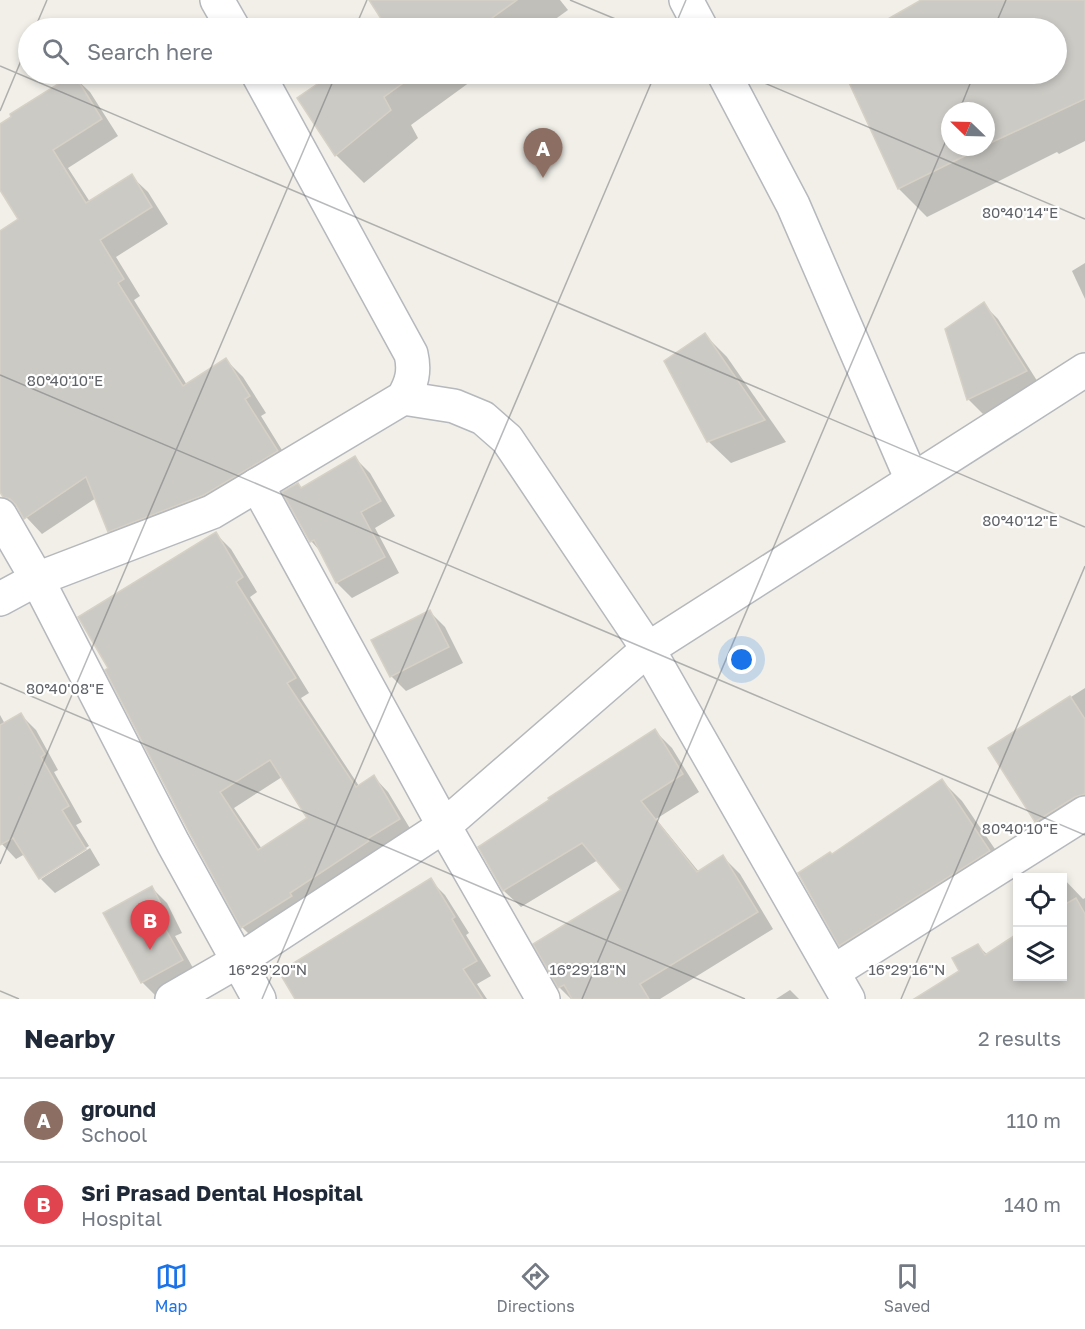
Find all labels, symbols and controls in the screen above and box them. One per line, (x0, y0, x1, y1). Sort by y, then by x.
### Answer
search box (18, 18, 1067, 84)
icon: search (39, 35, 72, 68)
text: Search here (87, 38, 213, 65)
north arrow (941, 102, 995, 156)
pin: A (524, 128, 562, 178)
text: 80°40'14"E (982, 203, 1058, 221)
text: 80°40'10"E (27, 371, 103, 389)
text: 80°40'12"E (982, 511, 1058, 529)
your location (727, 645, 756, 674)
text: 80°40'08"E (26, 679, 104, 697)
text: 80°40'10"E (982, 819, 1058, 837)
map controls (1013, 873, 1067, 981)
button: locate (1013, 873, 1067, 927)
pin: B (130, 900, 170, 950)
button: layers (1013, 927, 1067, 981)
text: 16°29'20"N (229, 960, 307, 978)
text: 16°29'18"N (550, 960, 626, 978)
text: 16°29'16"N (869, 960, 945, 978)
text: Nearby (24, 1023, 115, 1054)
text: 2 results (978, 1026, 1061, 1050)
text: ground (81, 1095, 156, 1122)
text: A (36, 1108, 51, 1132)
text: 110 m (1007, 1108, 1061, 1132)
text: School (81, 1122, 147, 1146)
text: Sri Prasad Dental Hospital (81, 1179, 363, 1206)
text: B (36, 1192, 51, 1216)
text: 140 m (1004, 1192, 1061, 1216)
text: Hospital (81, 1206, 162, 1230)
tab: Map (155, 1260, 188, 1316)
tab: Directions (497, 1260, 575, 1316)
tab: Saved (884, 1260, 930, 1316)

